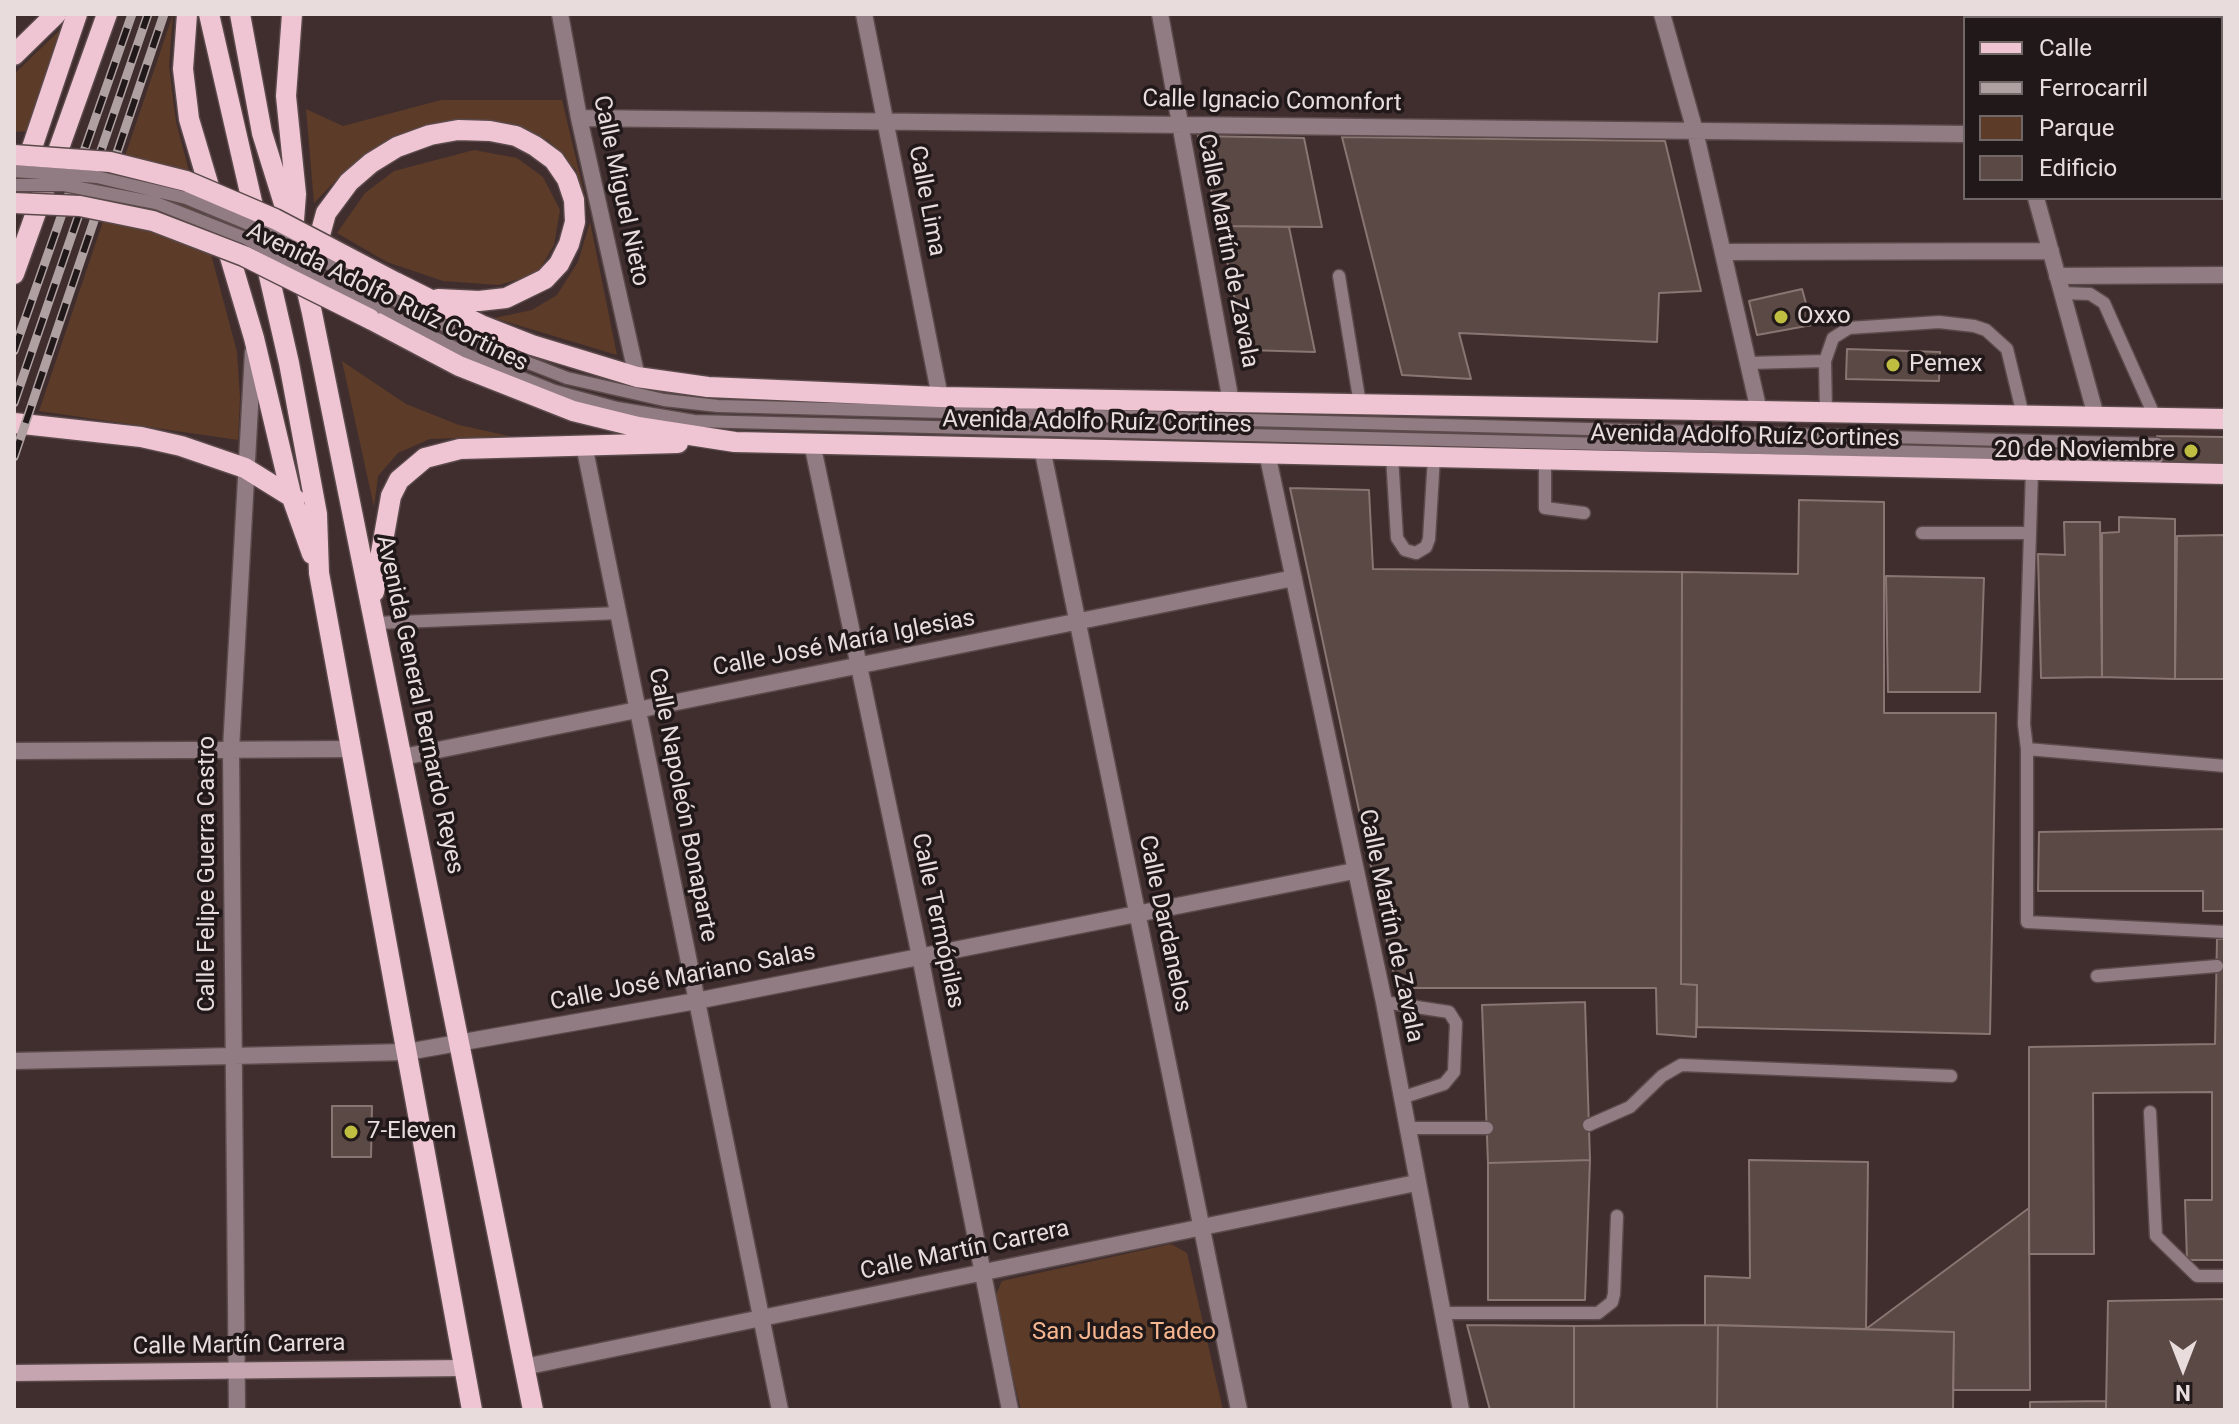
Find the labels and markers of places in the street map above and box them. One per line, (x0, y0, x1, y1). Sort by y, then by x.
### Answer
place label: Oxxo (1797, 303, 1851, 331)
marker: Oxxo (1772, 308, 1790, 326)
place label: Pemex (1909, 351, 1982, 379)
marker: Pemex (1884, 356, 1902, 374)
place label: 20 de Noviembre (1994, 437, 2175, 465)
marker: 20 de Noviembre (2182, 442, 2200, 460)
place label: 7-Eleven (367, 1118, 457, 1146)
marker: 7-Eleven (342, 1123, 360, 1141)

